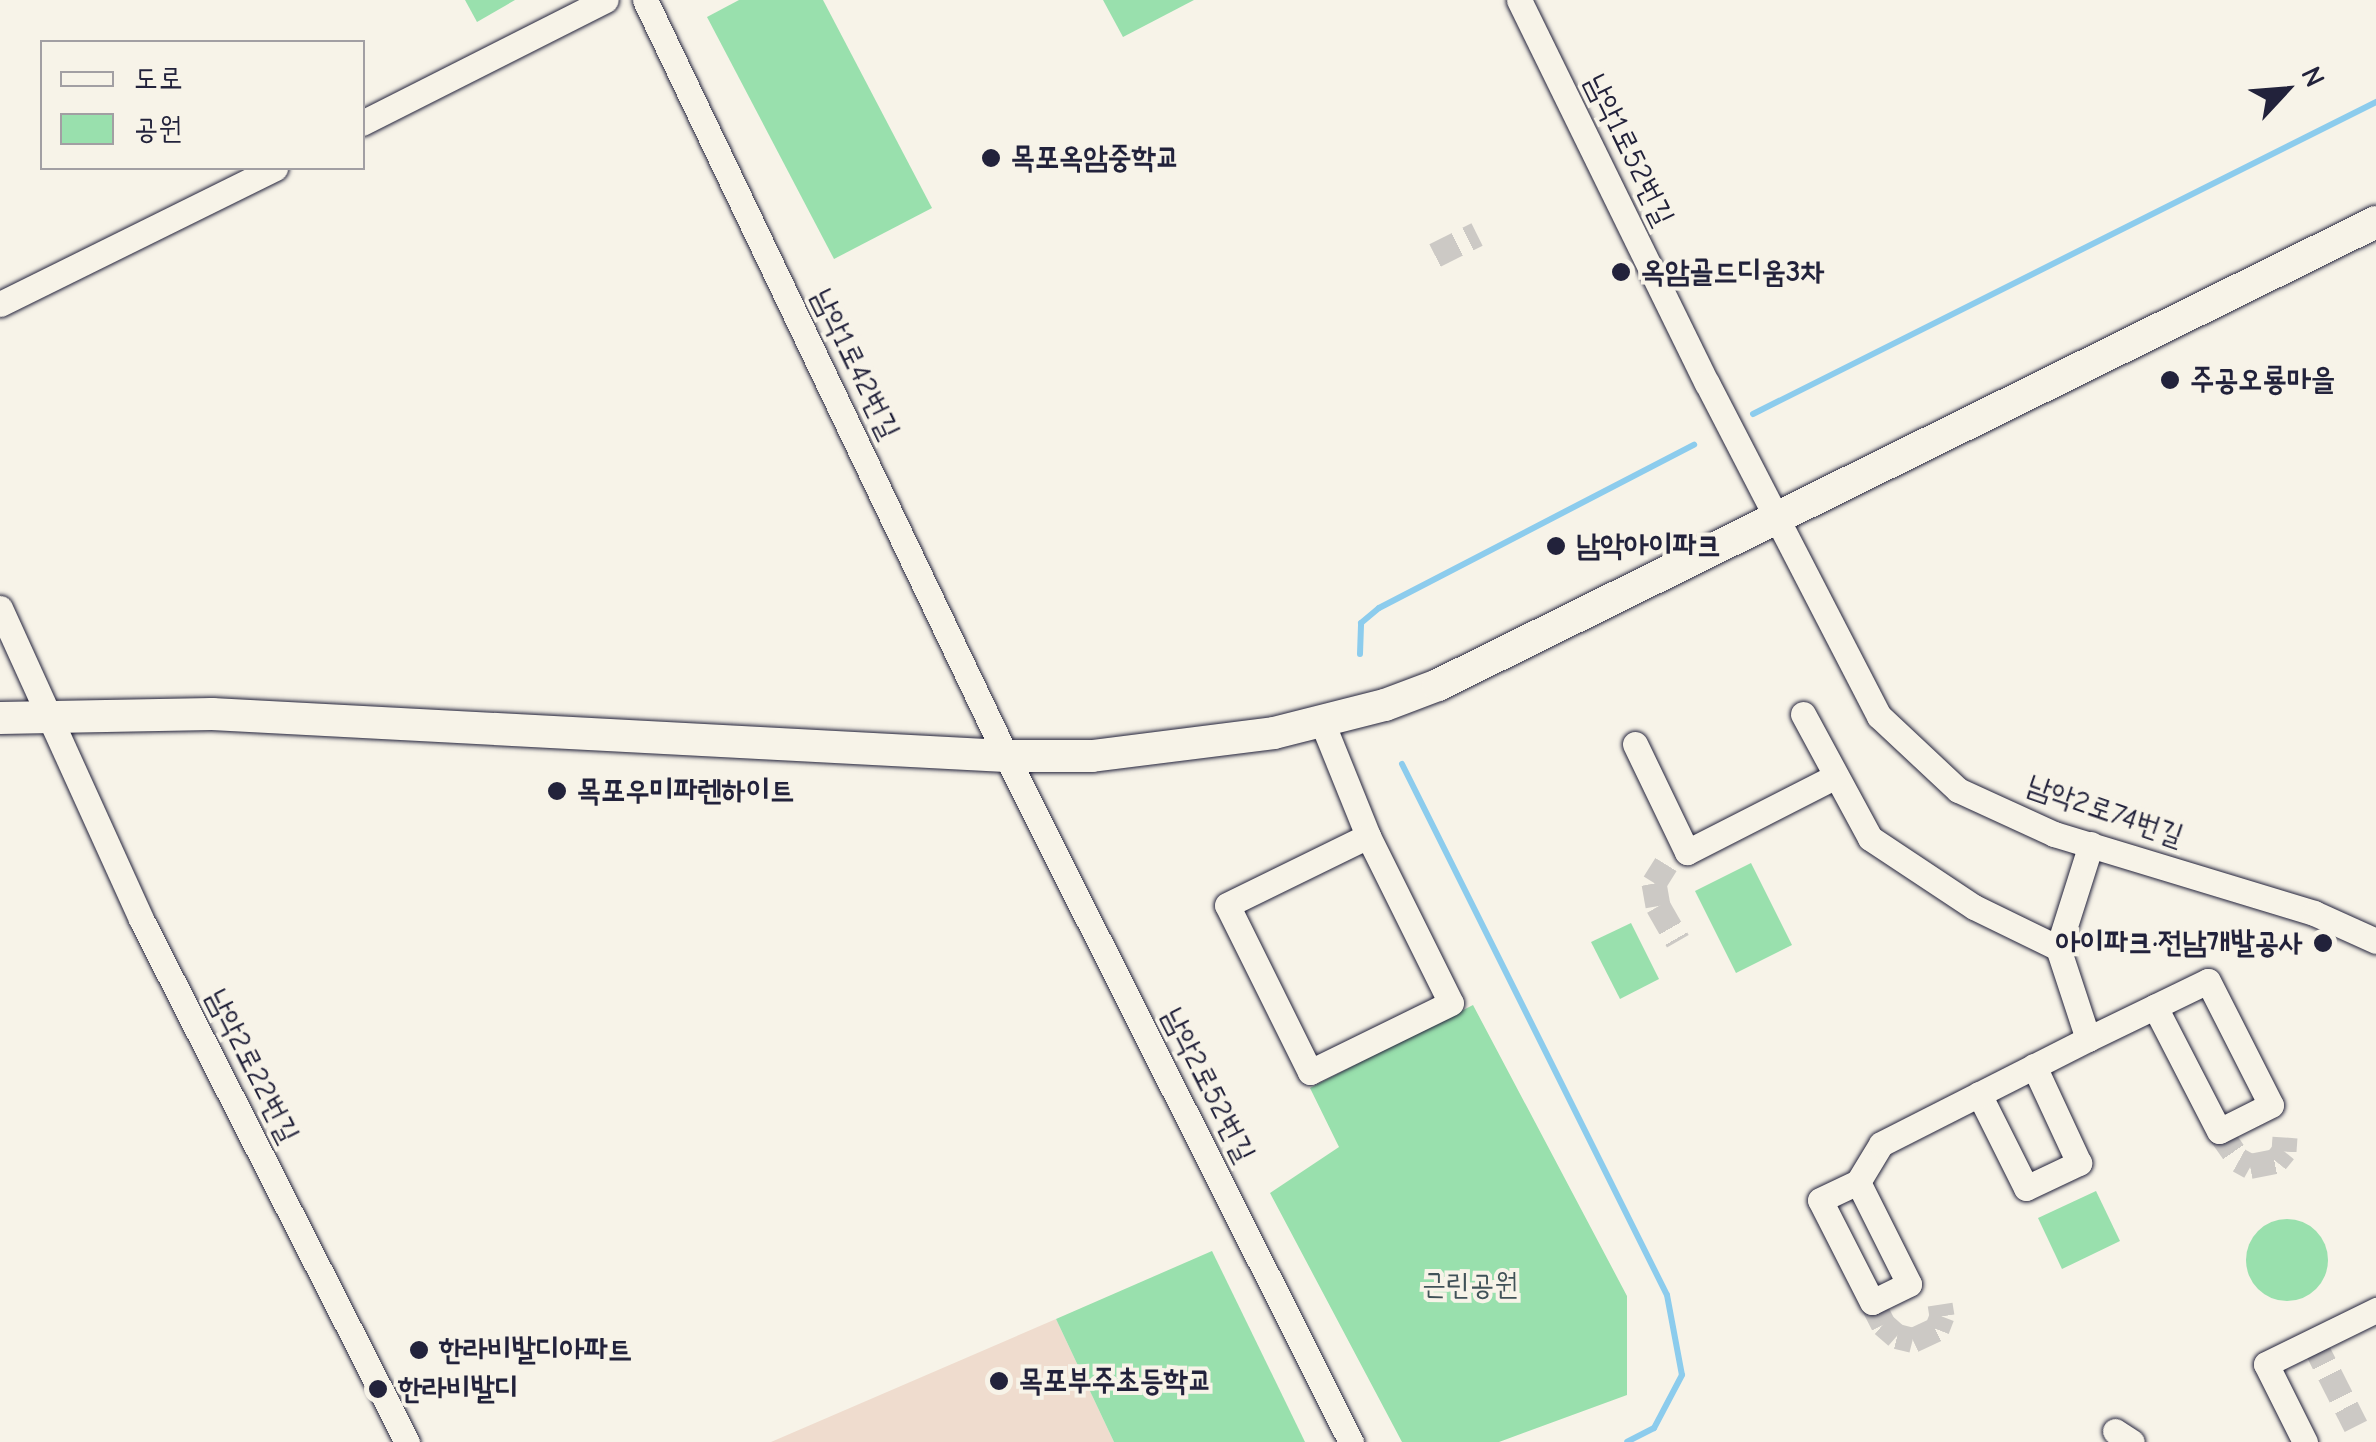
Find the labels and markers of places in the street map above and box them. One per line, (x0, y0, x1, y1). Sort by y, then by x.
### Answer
place label: 목포옥암중학교 (1011, 140, 1180, 176)
marker: 목포옥암중학교 (980, 147, 1002, 169)
place label: 옥암골드디움3차 (1641, 254, 1825, 290)
marker: 옥암골드디움3차 (1610, 261, 1632, 283)
place label: 주공오룡마을 (2190, 362, 2335, 398)
marker: 주공오룡마을 (2159, 369, 2181, 391)
place label: 남악아이파크 (1576, 528, 1721, 564)
marker: 남악아이파크 (1545, 535, 1567, 557)
place label: 목포우미파렌하이트 (577, 773, 794, 809)
marker: 목포우미파렌하이트 (546, 780, 568, 802)
place label: 아이파크·전남개발공사 (2056, 925, 2303, 961)
marker: 아이파크·전남개발공사 (2312, 932, 2334, 954)
place label: 한라비발디아파트 (439, 1332, 632, 1368)
marker: 한라비발디아파트 (408, 1339, 430, 1361)
place label: 목포부주초등학교 (1019, 1363, 1212, 1399)
marker: 목포부주초등학교 (988, 1370, 1010, 1392)
place label: 한라비발디 (398, 1371, 519, 1407)
marker: 한라비발디 (367, 1378, 389, 1400)

